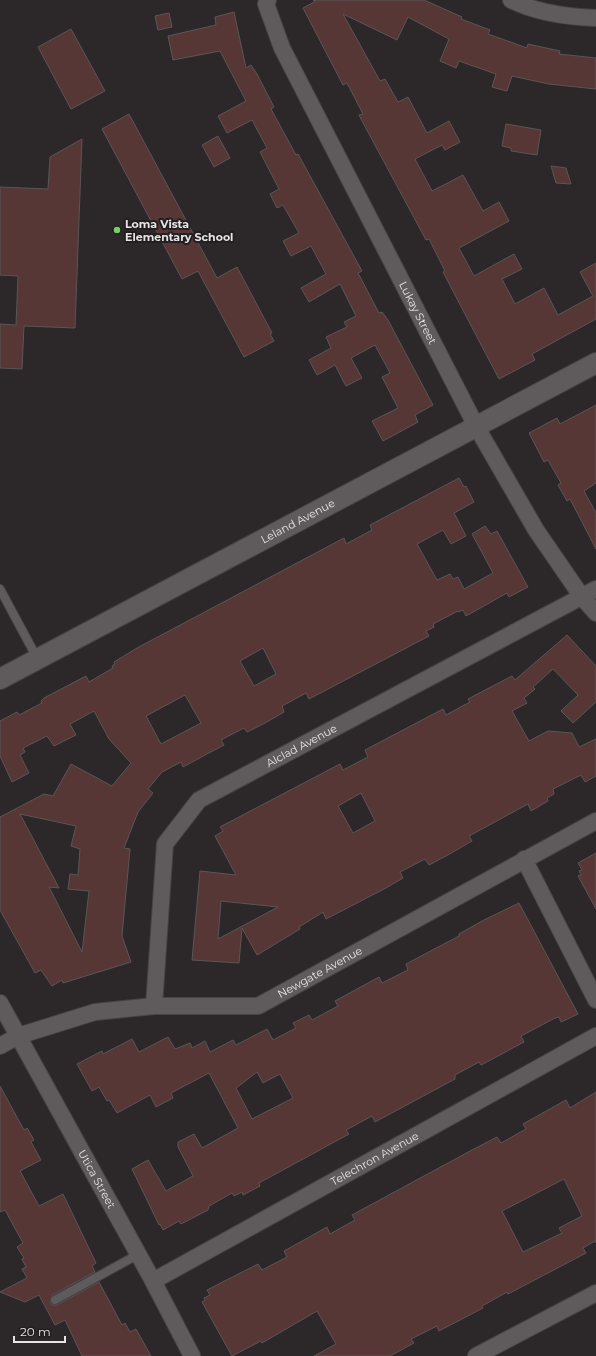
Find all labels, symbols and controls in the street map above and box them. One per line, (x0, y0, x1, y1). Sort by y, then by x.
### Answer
place label: Loma Vista Elementary School (125, 217, 233, 244)
marker: Loma Vista Elementary School (112, 225, 122, 235)
street label: Lukay Street (396, 279, 440, 347)
street label: Leland Avenue (258, 496, 338, 547)
street label: Alclad Avenue (264, 721, 340, 770)
street label: Newgate Avenue (275, 943, 365, 1001)
street label: Telechron Avenue (328, 1128, 421, 1189)
street label: Utica Street (75, 1147, 119, 1211)
scale bar (14, 1318, 65, 1344)
text: 20 m (20, 1324, 51, 1339)

